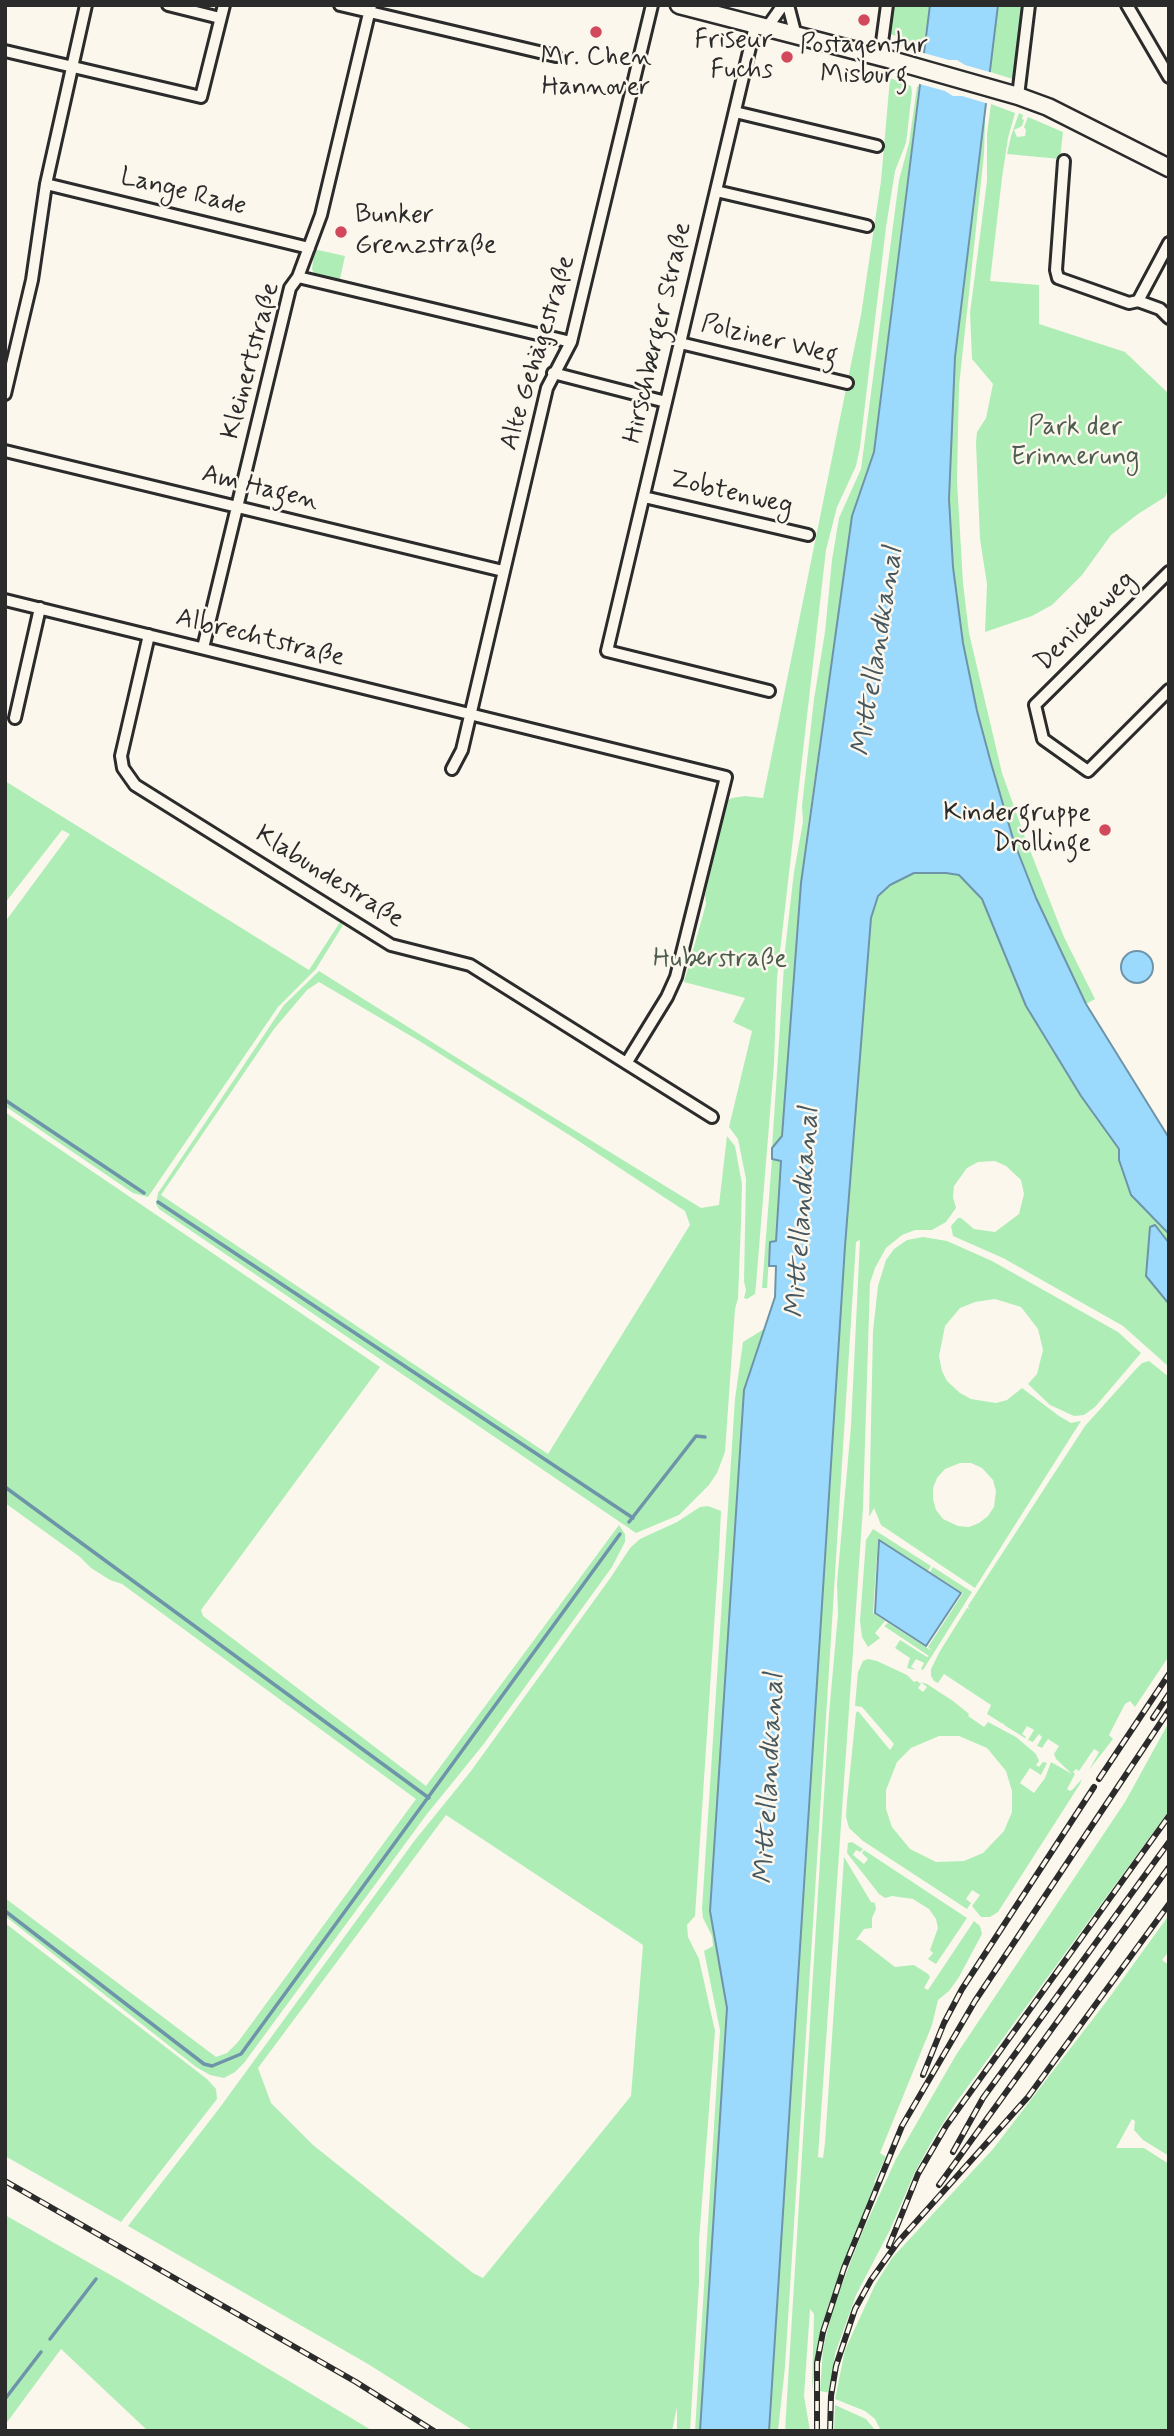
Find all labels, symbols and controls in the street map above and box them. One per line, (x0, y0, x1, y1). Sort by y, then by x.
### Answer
marker: Postagentur Misburg (856, 12, 872, 28)
marker: Mr. Chen Hannover (588, 24, 604, 40)
place label: Friseur Fuchs (695, 26, 773, 88)
place label: Postagentur Misburg (800, 31, 928, 92)
place label: Mr. Chen Hannover (540, 43, 652, 104)
marker: Friseur Fuchs (779, 49, 795, 65)
street label: Lange Rade (117, 162, 249, 224)
place label: Bunker Grenzstraße (355, 201, 497, 262)
street label: Hirschberger Straße (618, 219, 700, 447)
marker: Bunker Grenzstraße (333, 224, 349, 240)
street label: Alte Gehägestraße (495, 252, 583, 454)
street label: Kleinertstraße (216, 279, 288, 443)
street label: Polziner Weg (697, 309, 841, 373)
park label: Park der Erinnerung (1011, 413, 1139, 474)
street label: Am Hagen (198, 459, 322, 519)
street label: Zobtenweg (667, 465, 795, 523)
water label: Mittellandkanal (846, 545, 912, 759)
street label: Denickeweg (1029, 565, 1143, 679)
street label: Albrechtstraße (172, 603, 348, 675)
place label: Kindergruppe Drollinge (943, 799, 1091, 860)
street label: Klabundestraße (249, 820, 409, 936)
marker: Kindergruppe Drollinge (1097, 822, 1113, 838)
park label: Huberstraße (653, 945, 787, 977)
water label: Mittellandkanal (780, 1106, 828, 1320)
water label: Mittellandkanal (749, 1673, 793, 1885)

